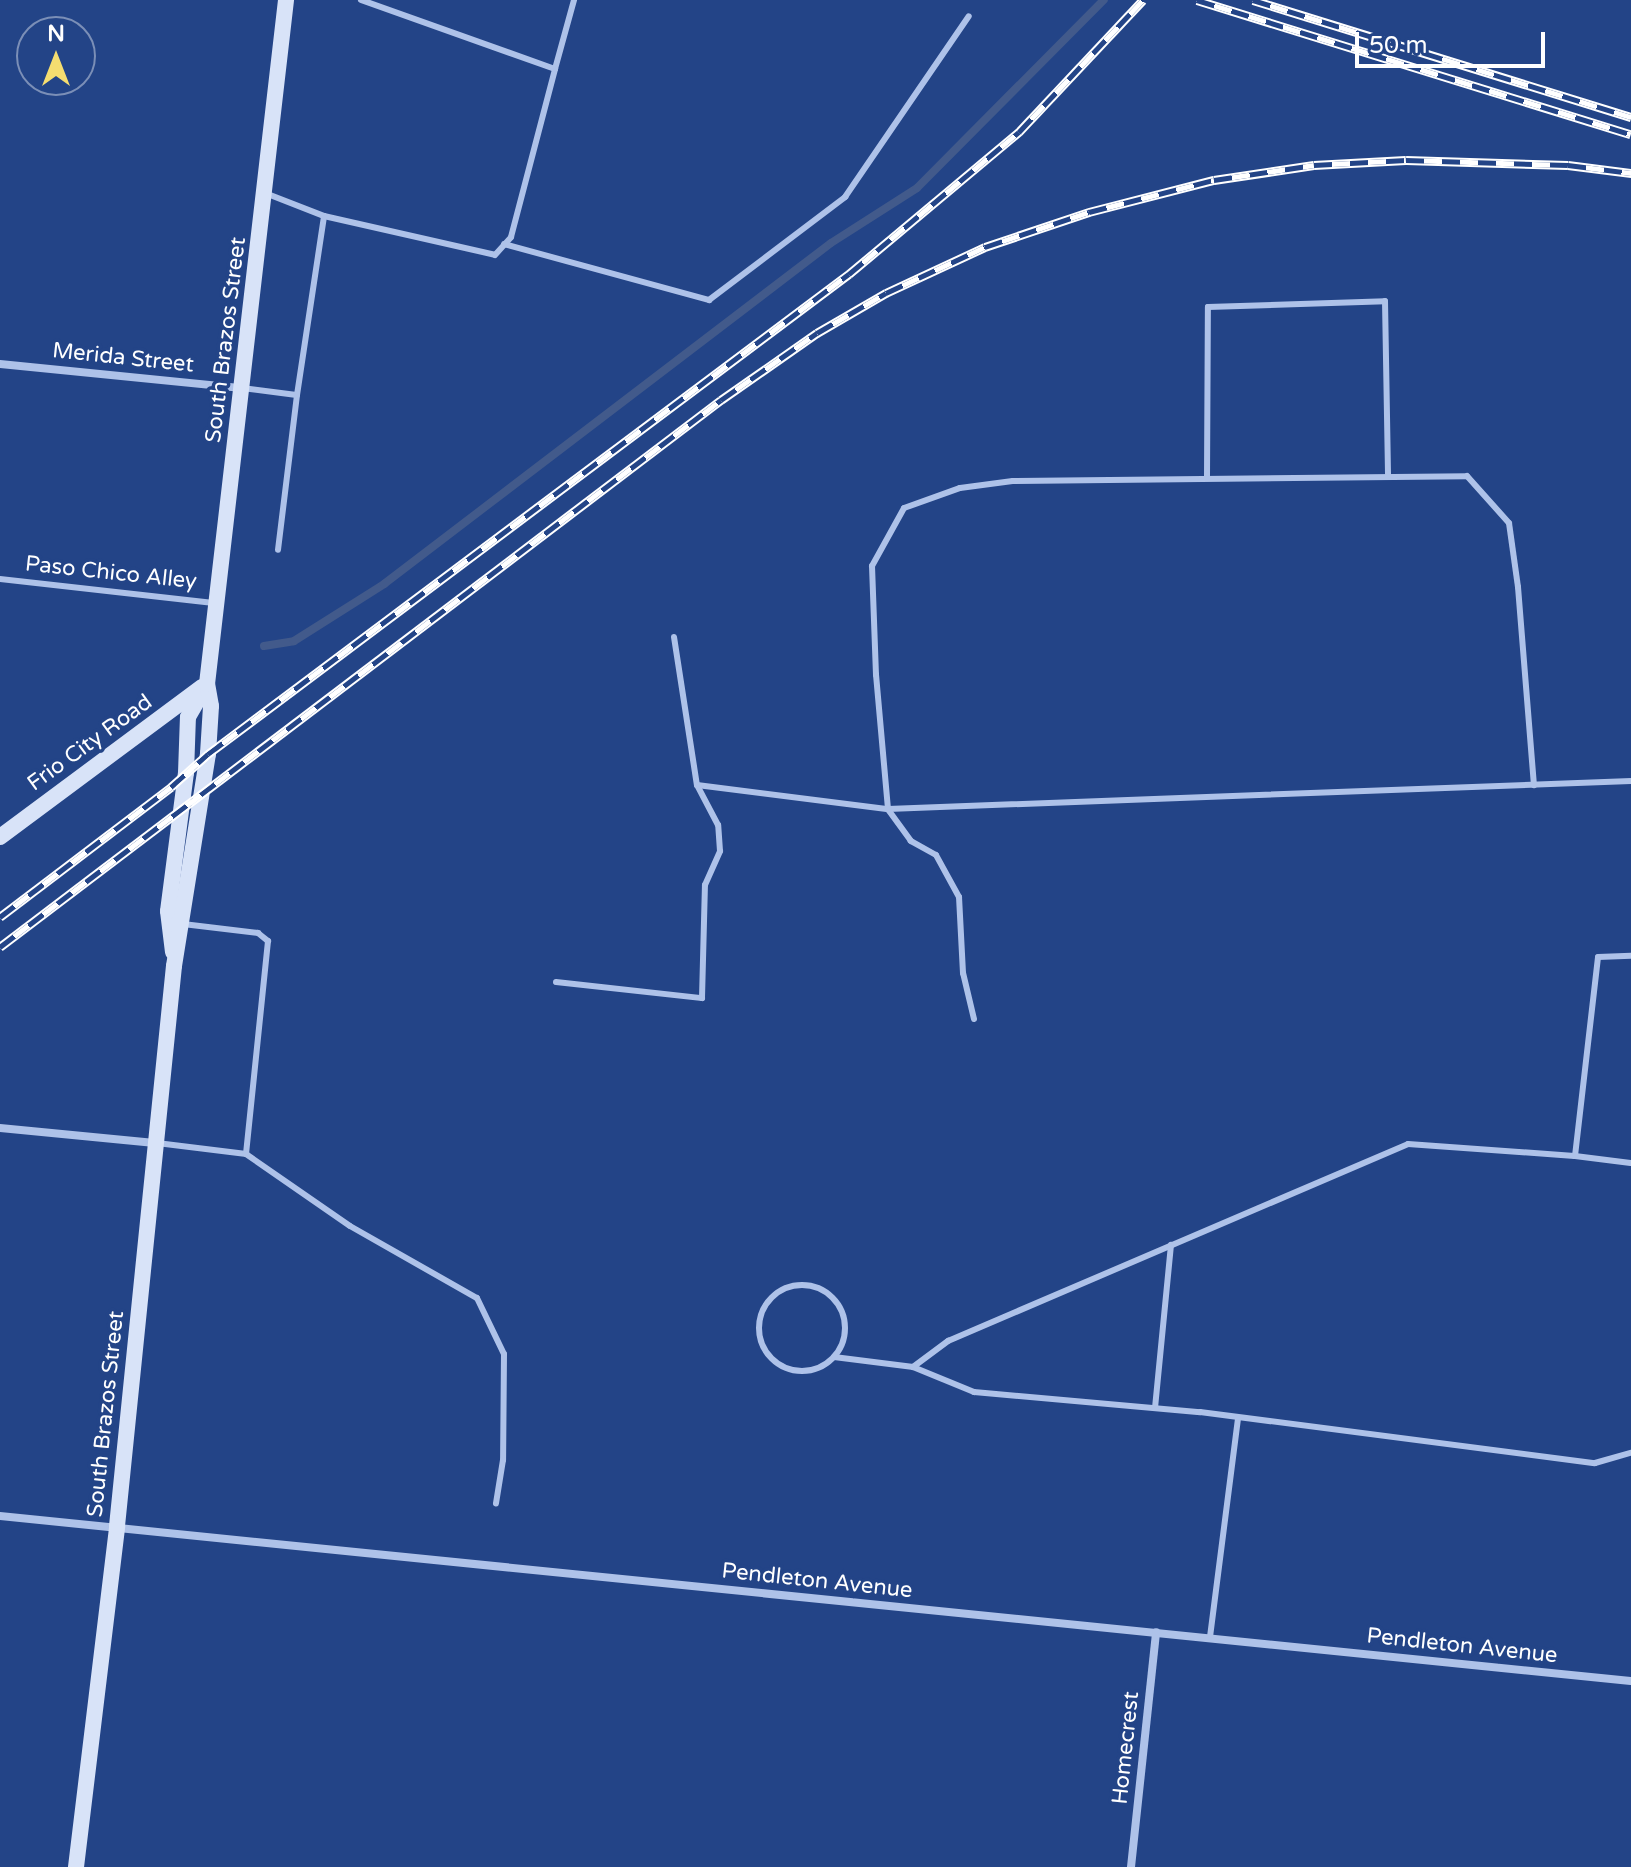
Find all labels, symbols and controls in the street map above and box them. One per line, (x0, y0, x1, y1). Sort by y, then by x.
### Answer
north arrow (16, 16, 96, 96)
scale bar (1359, 16, 1549, 66)
text: N (47, 21, 65, 47)
text: 50 m (1369, 31, 1427, 60)
street label: South Brazos Street (200, 236, 252, 444)
street label: Merida Street (51, 337, 195, 379)
street label: Paso Chico Alley (24, 551, 198, 595)
street label: Frio City Road (23, 689, 157, 797)
street label: South Brazos Street (82, 1310, 130, 1518)
street label: Pendleton Avenue (720, 1558, 914, 1604)
street label: Pendleton Avenue (1365, 1623, 1559, 1669)
street label: Homecrest (1107, 1690, 1145, 1806)

